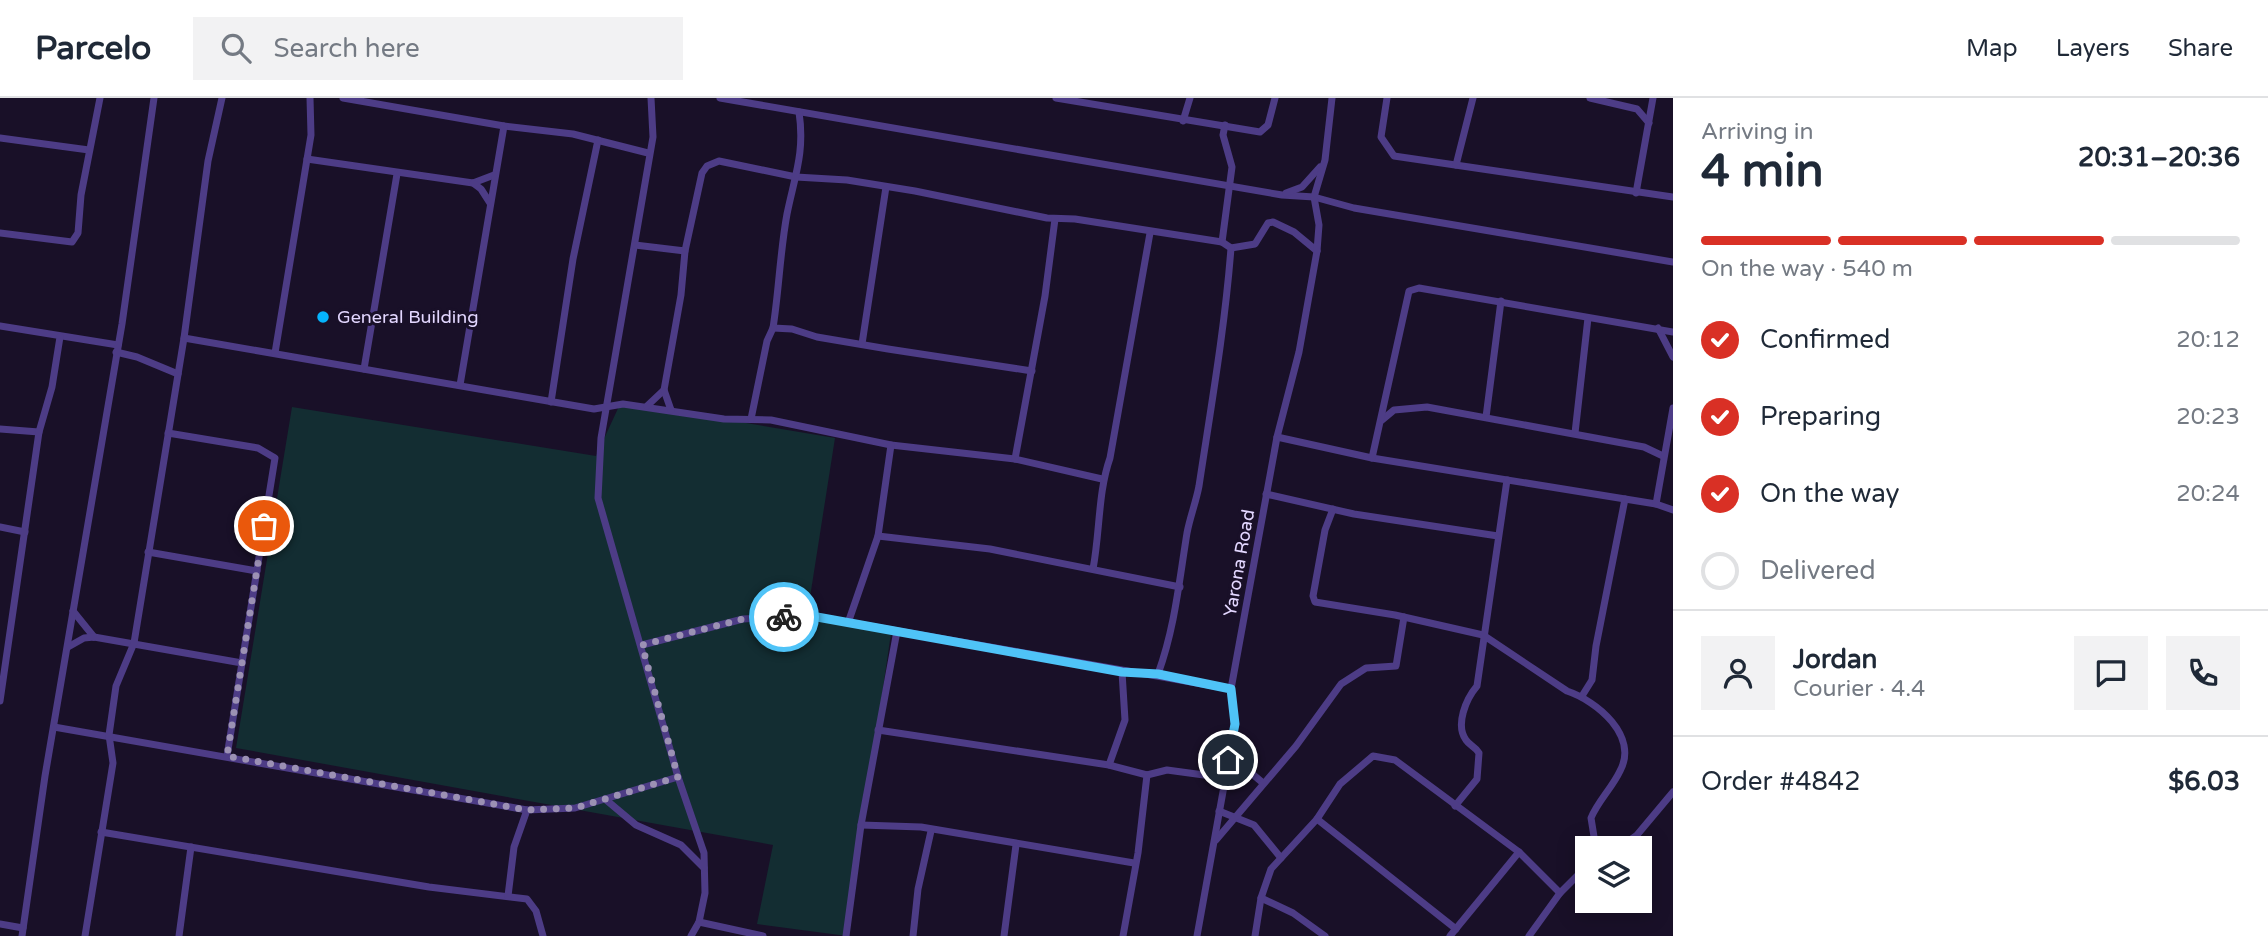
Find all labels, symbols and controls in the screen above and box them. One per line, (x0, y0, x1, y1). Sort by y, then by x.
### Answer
search box (193, 17, 683, 80)
text: Parcelo (35, 29, 151, 68)
icon: search (217, 29, 255, 67)
text: Search here (273, 33, 420, 64)
text: Map (1966, 34, 2018, 63)
text: Layers (2056, 34, 2130, 63)
text: Share (2168, 34, 2233, 63)
text: Arriving in (1701, 118, 1814, 146)
text: 20:31–20:36 (2078, 142, 2240, 173)
text: 4 min (1701, 144, 1824, 199)
text: On the way · 540 m (1701, 255, 1913, 283)
place label: General Building (337, 306, 479, 328)
marker: General Building (315, 309, 331, 325)
icon: check (1701, 321, 1739, 359)
text: Confirmed (1760, 324, 1890, 355)
text: 20:12 (2176, 326, 2240, 354)
icon: check (1701, 398, 1739, 436)
text: Preparing (1760, 401, 1881, 432)
text: 20:23 (2176, 403, 2240, 431)
icon: check (1701, 475, 1739, 513)
text: On the way (1760, 478, 1900, 509)
text: 20:24 (2176, 480, 2240, 508)
pin (234, 496, 294, 556)
icon: bag (245, 507, 283, 545)
street label: Yarona Road (1219, 508, 1259, 618)
text: Delivered (1760, 555, 1876, 586)
courier (749, 582, 819, 652)
icon: bike (765, 598, 803, 636)
button: person (1701, 636, 1775, 710)
button: chat (2074, 636, 2148, 710)
button: phone (2166, 636, 2240, 710)
text: Jordan (1793, 644, 1877, 675)
text: Courier · 4.4 (1793, 675, 1925, 703)
pin (1198, 730, 1258, 790)
icon: home (1209, 741, 1247, 779)
text: Order #4842 (1701, 766, 1861, 797)
text: $6.03 (2168, 766, 2240, 797)
map controls (1575, 836, 1652, 913)
button: layers (1575, 836, 1652, 913)

